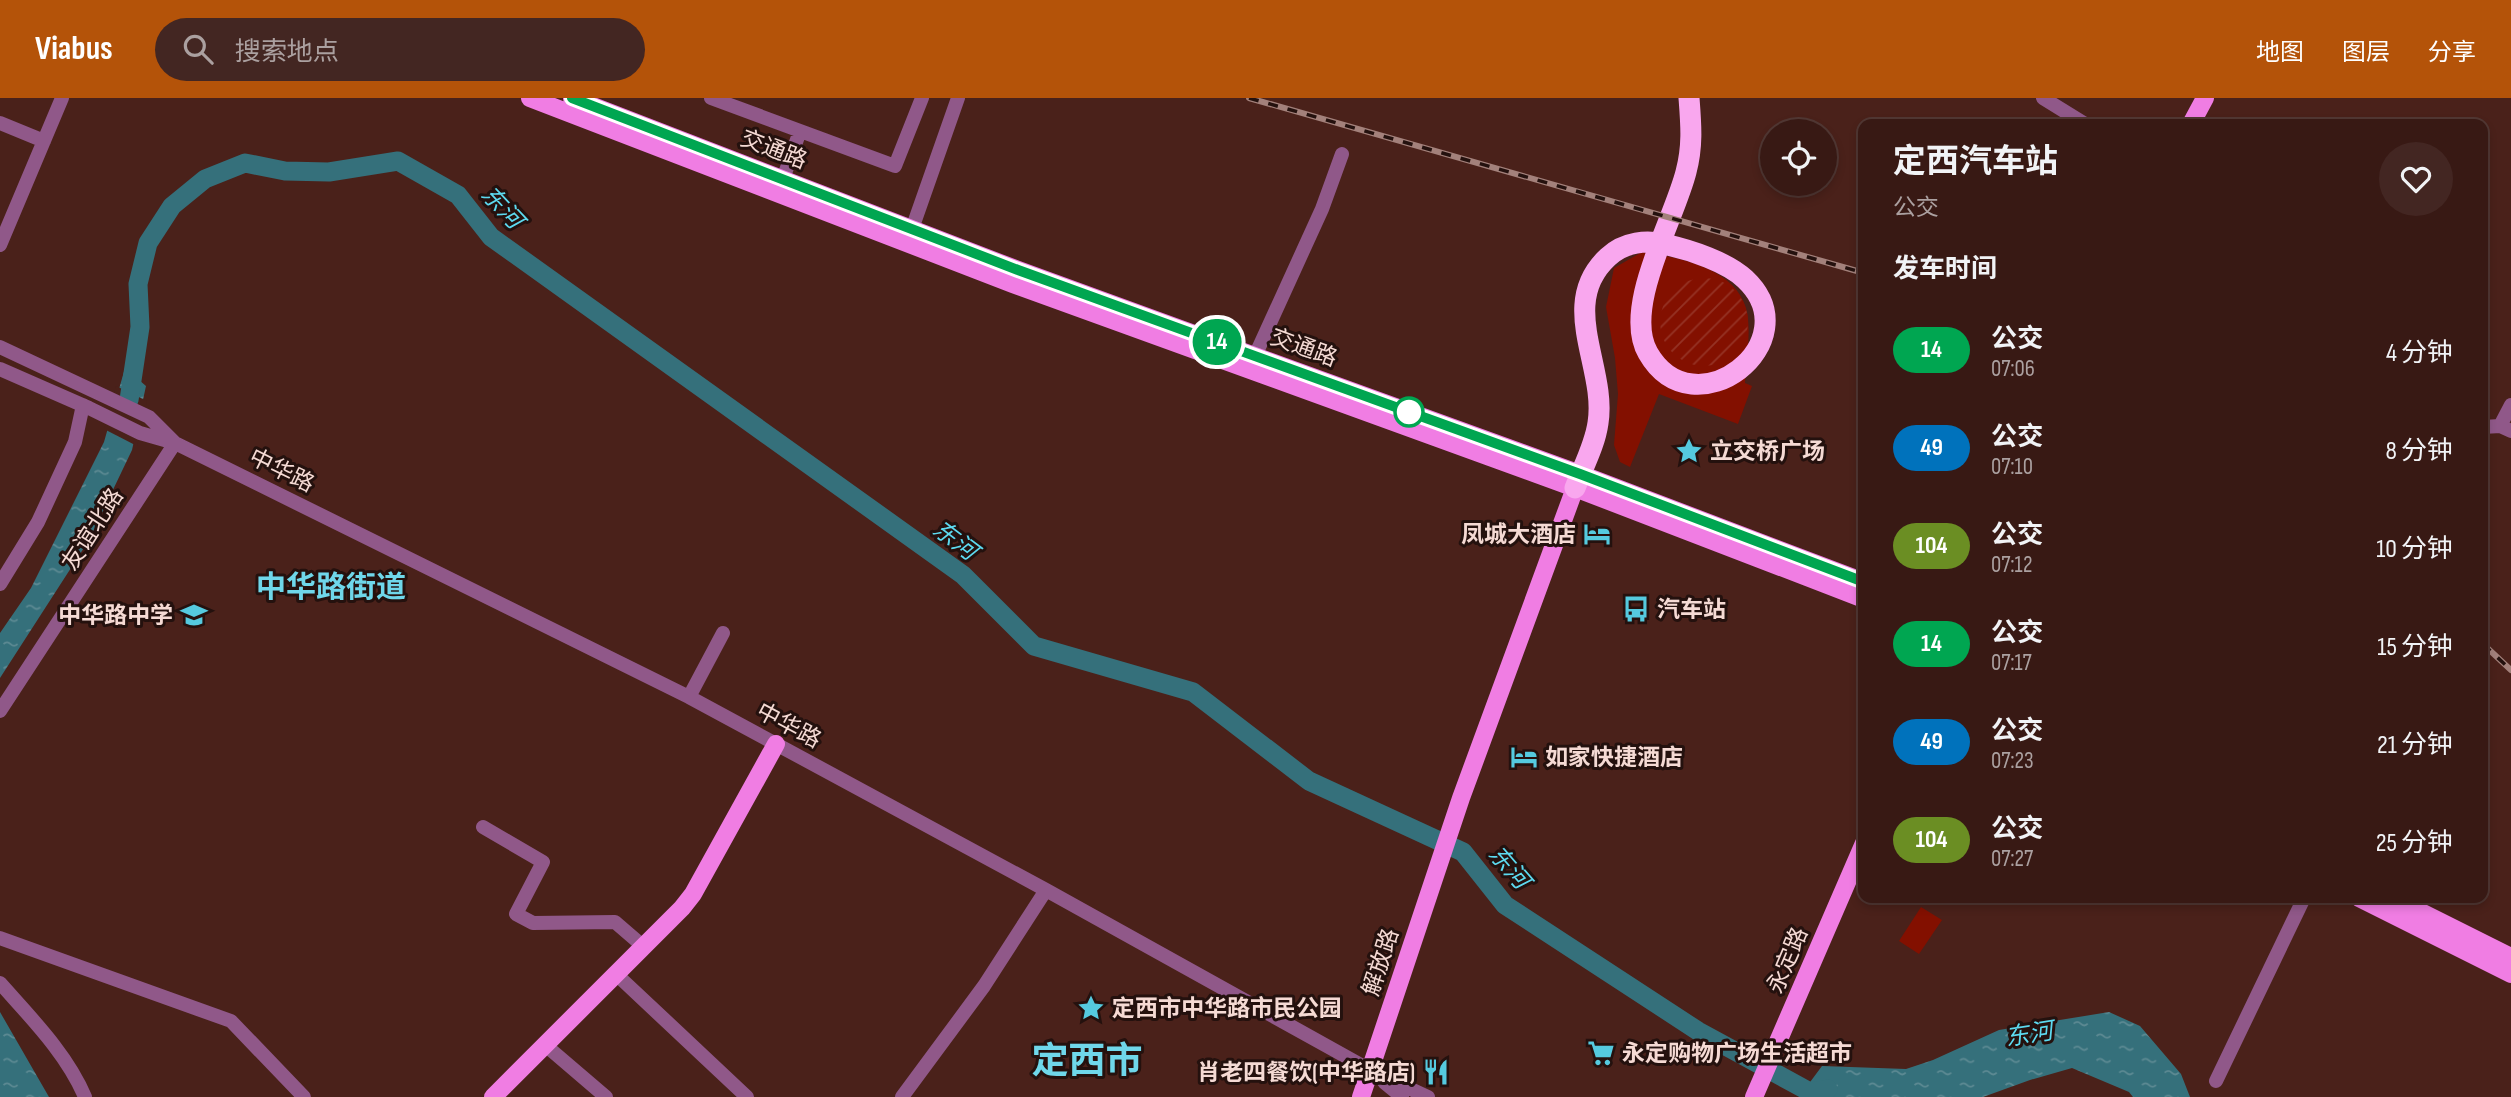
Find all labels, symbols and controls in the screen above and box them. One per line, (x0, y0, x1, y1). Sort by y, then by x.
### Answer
search box (155, 18, 645, 81)
text: Viabus (35, 29, 113, 69)
icon: search (179, 30, 217, 68)
text: 搜索地点 (235, 37, 339, 68)
text: 地图 (2256, 38, 2304, 67)
text: 图层 (2342, 38, 2390, 67)
text: 分享 (2428, 38, 2476, 67)
map controls (1760, 119, 1837, 196)
button: locate (1760, 119, 1837, 196)
street label: 交通路 (736, 124, 811, 175)
text: 定西汽车站 (1893, 142, 2058, 182)
button: heart (2379, 142, 2453, 216)
water label: 东河 (475, 180, 531, 238)
text: 公交 (1893, 194, 1939, 222)
text: 发车时间 (1893, 254, 1997, 285)
line badge: 14 (1186, 319, 1248, 365)
street label: 交通路 (1266, 323, 1341, 373)
text: 公交 (1991, 324, 2043, 355)
text: 14 (1207, 327, 1227, 356)
text: 14 (1921, 335, 1942, 364)
text: 4 分钟 (2386, 338, 2453, 369)
text: 07:06 (1991, 355, 2035, 383)
unlabelled marker (1394, 397, 1424, 427)
text: 公交 (1991, 422, 2043, 453)
text: 49 (1920, 433, 1943, 462)
place icon: 立交桥广场 (1674, 436, 1704, 466)
text: 8 分钟 (2385, 436, 2453, 467)
place label: 立交桥广场 (1710, 438, 1825, 466)
street label: 中华路 (244, 443, 319, 499)
text: 07:10 (1991, 453, 2033, 481)
street label: 友谊北路 (56, 483, 130, 576)
water label: 东河 (927, 514, 986, 569)
hotel icon: 凤城大酒店 (1582, 519, 1612, 549)
text: 公交 (1991, 520, 2043, 551)
place label: 凤城大酒店 (1461, 521, 1576, 549)
text: 104 (1916, 531, 1947, 560)
text: 10 分钟 (2376, 534, 2453, 565)
text: 07:12 (1991, 551, 2032, 579)
district label: 中华路街道 (256, 570, 406, 606)
bus stop icon: 汽车站 (1621, 594, 1651, 624)
place label: 汽车站 (1657, 596, 1726, 624)
school or university icon: 中华路中学 (179, 600, 209, 630)
place label: 中华路中学 (58, 602, 173, 630)
text: 公交 (1991, 618, 2043, 649)
text: 14 (1921, 629, 1942, 658)
text: 15 分钟 (2377, 632, 2453, 663)
text: 07:17 (1991, 649, 2032, 677)
street label: 中华路 (751, 697, 826, 754)
text: 公交 (1991, 716, 2043, 747)
text: 49 (1920, 727, 1943, 756)
text: 21 分钟 (2377, 730, 2453, 761)
hotel icon: 如家快捷酒店 (1509, 742, 1539, 772)
place label: 如家快捷酒店 (1545, 744, 1683, 772)
text: 07:23 (1991, 747, 2034, 775)
text: 公交 (1991, 814, 2043, 845)
text: 104 (1916, 825, 1947, 854)
text: 25 分钟 (2376, 828, 2453, 859)
water label: 东河 (1482, 840, 1538, 898)
text: 07:27 (1991, 845, 2033, 873)
street label: 永定路 (1762, 923, 1814, 998)
street label: 解放路 (1357, 925, 1405, 999)
place icon: 定西市中华路市民公园 (1076, 993, 1106, 1023)
place label: 定西市中华路市民公园 (1112, 995, 1342, 1023)
water label: 东河 (2003, 1016, 2059, 1053)
supermarket icon: 永定购物广场生活超市 (1586, 1038, 1616, 1068)
district label: 定西市 (1032, 1040, 1143, 1084)
place label: 永定购物广场生活超市 (1622, 1040, 1852, 1068)
restaurant icon: 肖老四餐饮(中华路店) (1421, 1057, 1451, 1087)
place label: 肖老四餐饮(中华路店) (1197, 1059, 1415, 1087)

